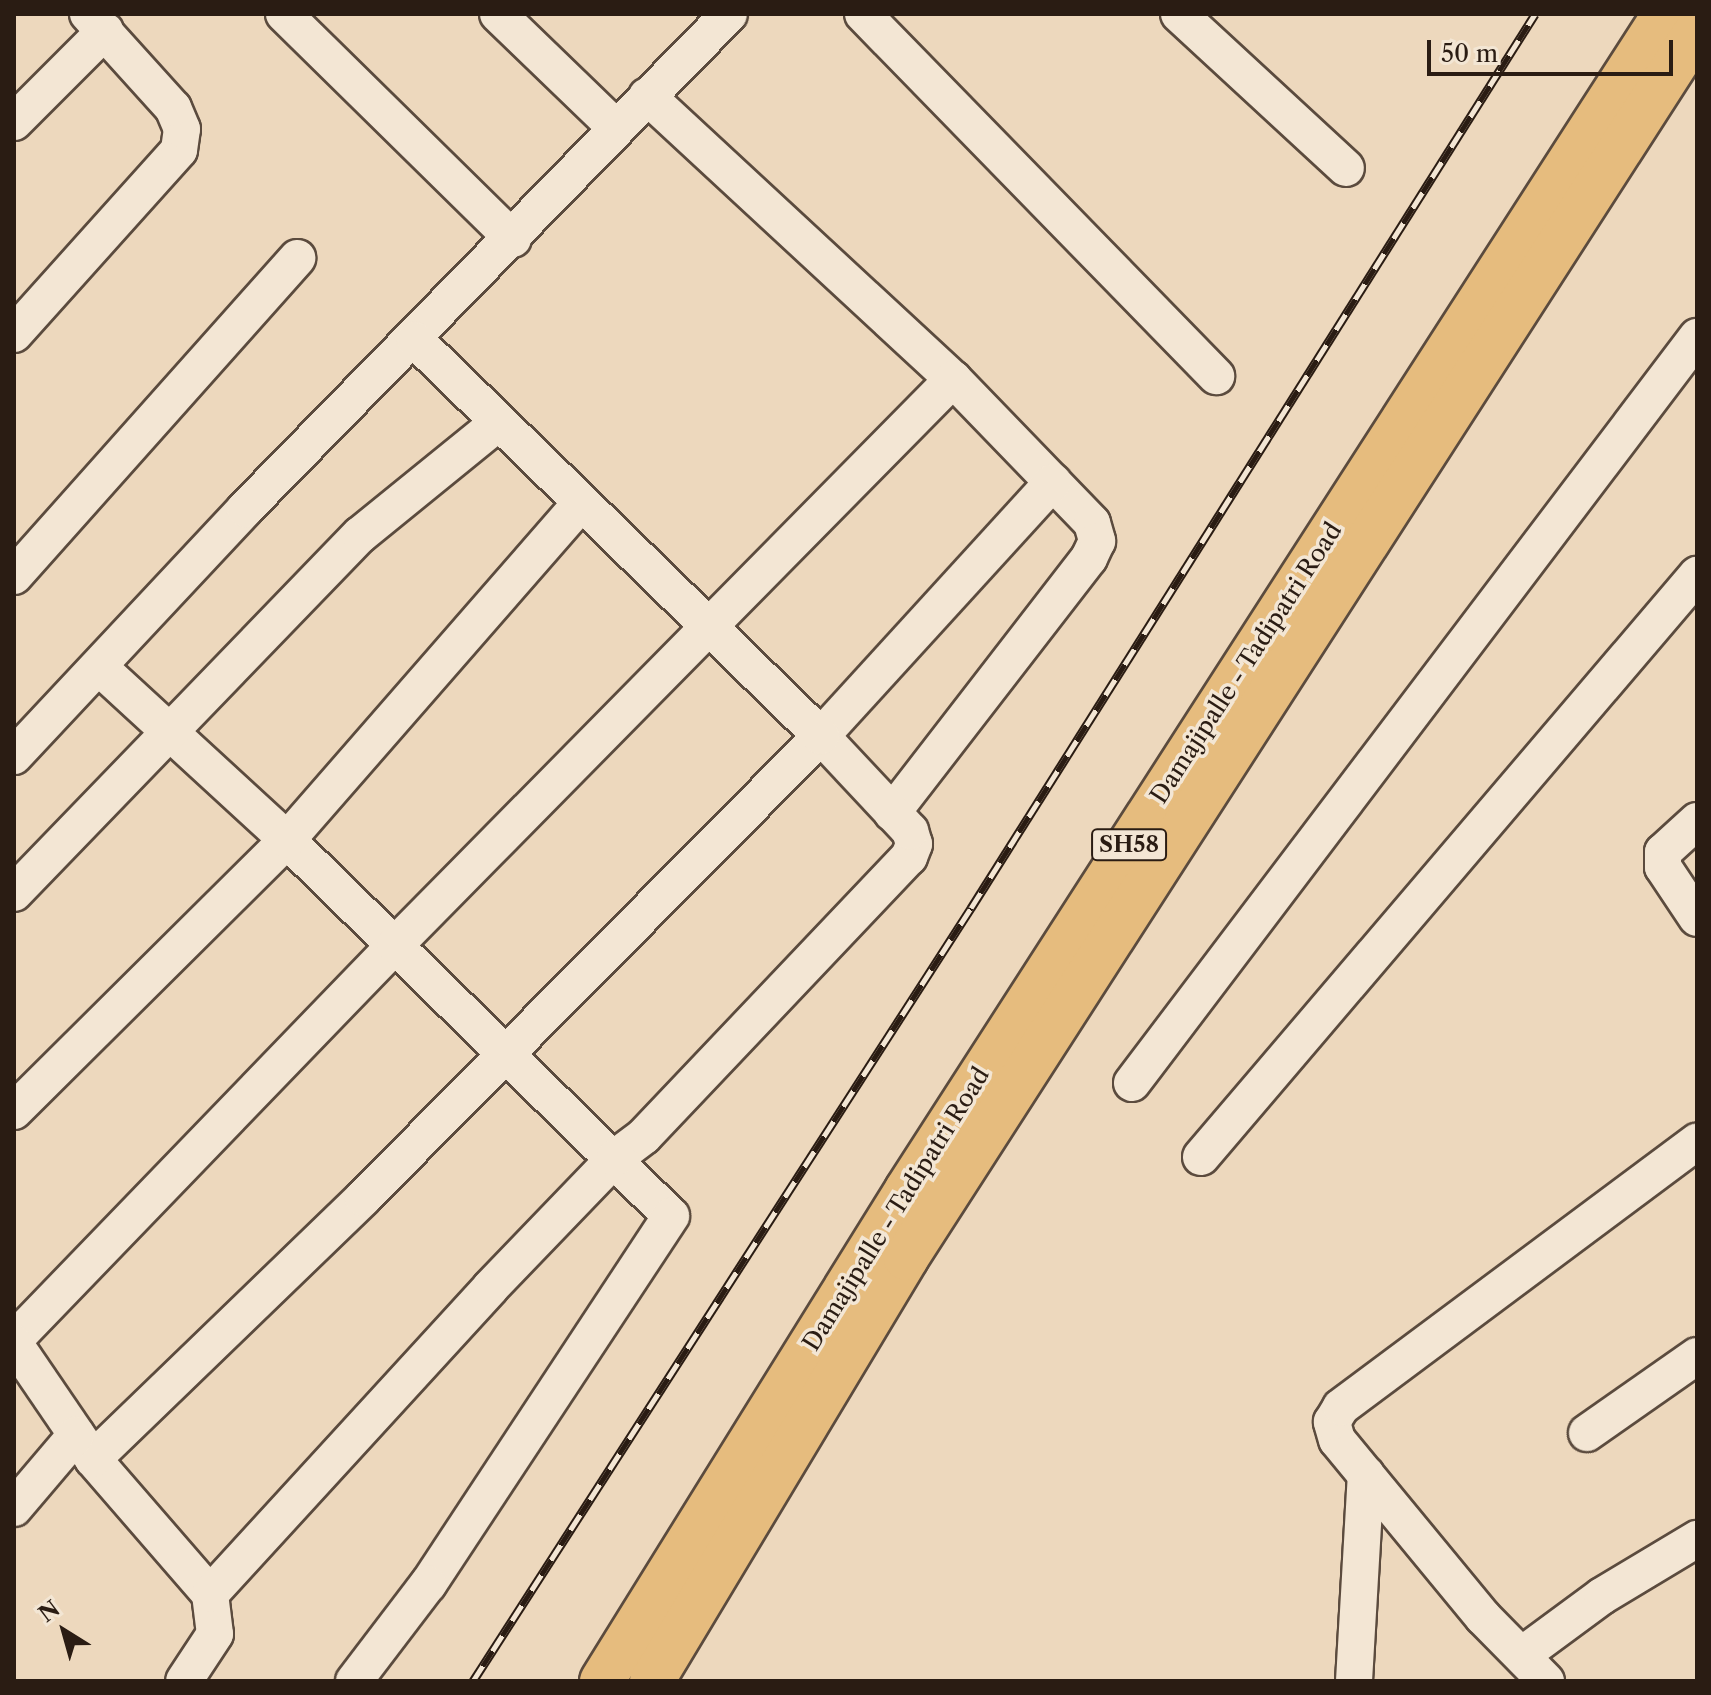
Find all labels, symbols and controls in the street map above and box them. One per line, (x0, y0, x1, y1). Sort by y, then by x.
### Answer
scale bar (1431, 24, 1677, 74)
text: 50 m (1441, 39, 1498, 68)
street label: Damajipalle - Tadipatri Road (1144, 517, 1348, 809)
road number: SH58 (1091, 827, 1167, 863)
street label: Damajipalle - Tadipatri Road (796, 1062, 996, 1356)
north arrow (24, 1591, 104, 1671)
text: N (33, 1595, 65, 1628)

